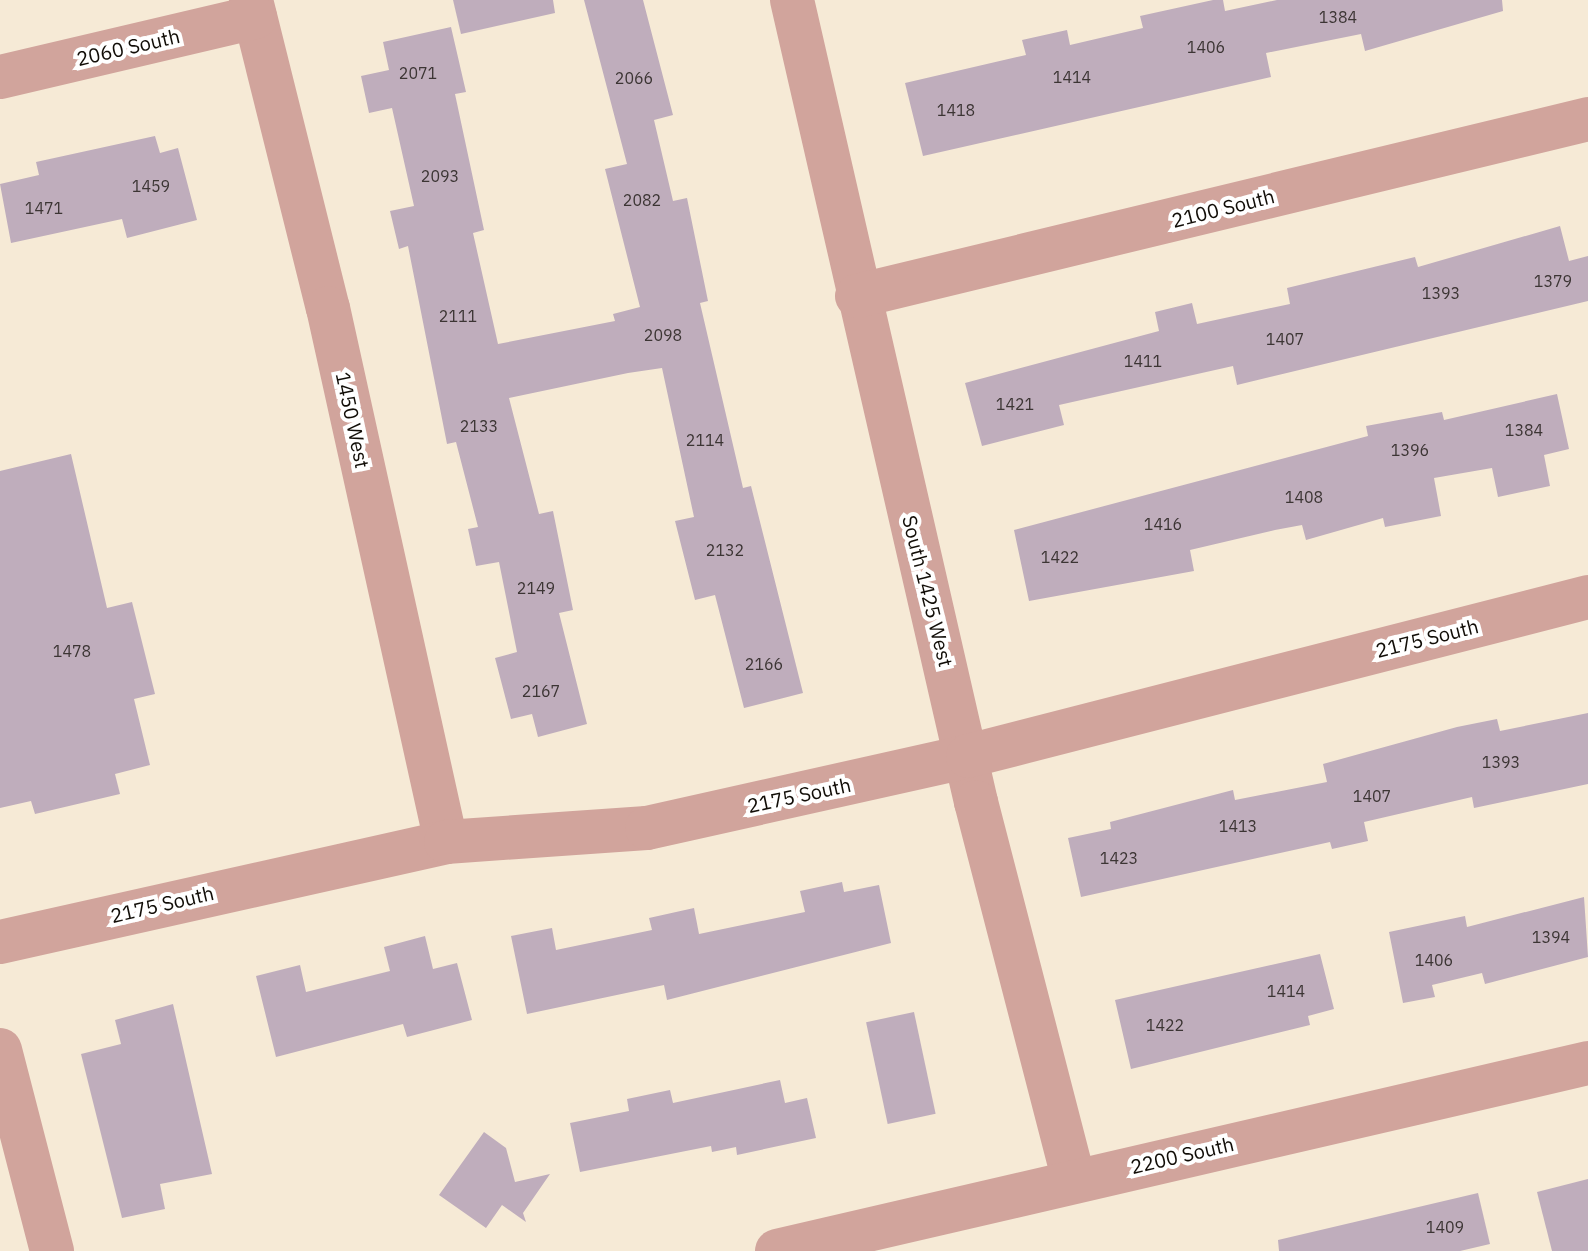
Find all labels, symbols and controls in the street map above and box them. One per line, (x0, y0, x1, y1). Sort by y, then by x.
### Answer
house number: 1384 (1319, 7, 1357, 27)
street label: 2060 South (74, 23, 182, 71)
house number: 1406 (1187, 37, 1225, 57)
house number: 2071 (399, 63, 437, 83)
house number: 1414 (1053, 67, 1091, 87)
house number: 2066 (615, 68, 653, 88)
house number: 1418 (937, 100, 975, 120)
house number: 2093 (421, 166, 459, 186)
house number: 1459 (132, 176, 170, 196)
street label: 2100 South (1169, 184, 1277, 232)
house number: 2082 (623, 190, 661, 210)
house number: 1471 (25, 198, 63, 218)
house number: 1379 (1534, 271, 1572, 291)
house number: 1393 (1422, 283, 1460, 303)
house number: 2111 (439, 306, 477, 326)
house number: 2098 (644, 325, 682, 345)
house number: 1407 (1266, 329, 1304, 349)
house number: 1411 (1124, 351, 1162, 371)
street label: 1450 West (331, 370, 375, 470)
house number: 1421 (996, 394, 1034, 414)
house number: 2133 (460, 416, 498, 436)
house number: 1384 (1505, 420, 1543, 440)
house number: 2114 (686, 430, 724, 450)
house number: 1396 (1391, 440, 1429, 460)
house number: 1408 (1285, 487, 1323, 507)
street label: South 1425 West (898, 513, 958, 669)
house number: 1416 (1144, 514, 1182, 534)
house number: 2132 (706, 540, 744, 560)
house number: 1422 (1041, 547, 1079, 567)
house number: 2149 (517, 578, 555, 598)
street label: 2175 South (1373, 614, 1481, 662)
house number: 1478 (53, 641, 91, 661)
house number: 2166 (745, 654, 783, 674)
house number: 2167 (522, 681, 560, 701)
house number: 1393 (1482, 752, 1520, 772)
street label: 2175 South (745, 772, 853, 818)
house number: 1407 (1353, 786, 1391, 806)
house number: 1413 (1219, 816, 1257, 836)
house number: 1423 (1100, 848, 1138, 868)
street label: 2175 South (108, 880, 216, 928)
house number: 1394 (1532, 927, 1570, 947)
house number: 1406 (1415, 950, 1453, 970)
house number: 1414 (1267, 981, 1305, 1001)
house number: 1422 (1146, 1015, 1184, 1035)
street label: 2200 South (1128, 1131, 1236, 1179)
house number: 1409 (1426, 1217, 1464, 1237)

